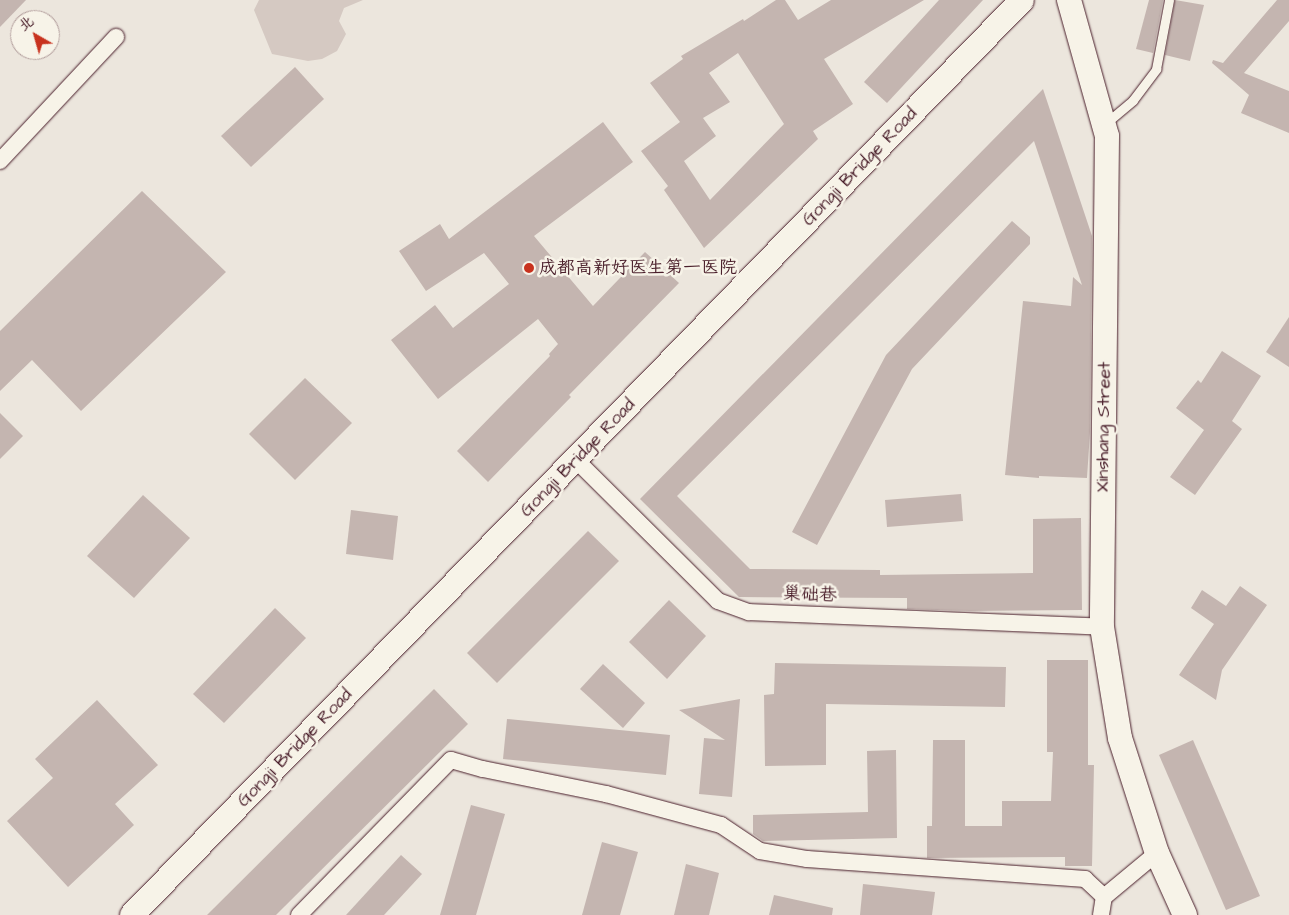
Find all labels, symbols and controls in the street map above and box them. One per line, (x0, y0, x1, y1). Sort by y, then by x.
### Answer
north arrow (10, 10, 60, 60)
text: 北 (15, 12, 38, 36)
street label: Gongji Bridge Road (798, 103, 922, 231)
place label: 成都高新好医生第一医院 (539, 257, 737, 279)
marker: 成都高新好医生第一医院 (523, 262, 535, 274)
street label: Xinshang Street (1092, 362, 1116, 492)
street label: Gongji Bridge Road (516, 394, 640, 522)
street label: 巢础巷 (783, 583, 837, 607)
street label: Gongji Bridge Road (233, 684, 357, 812)

